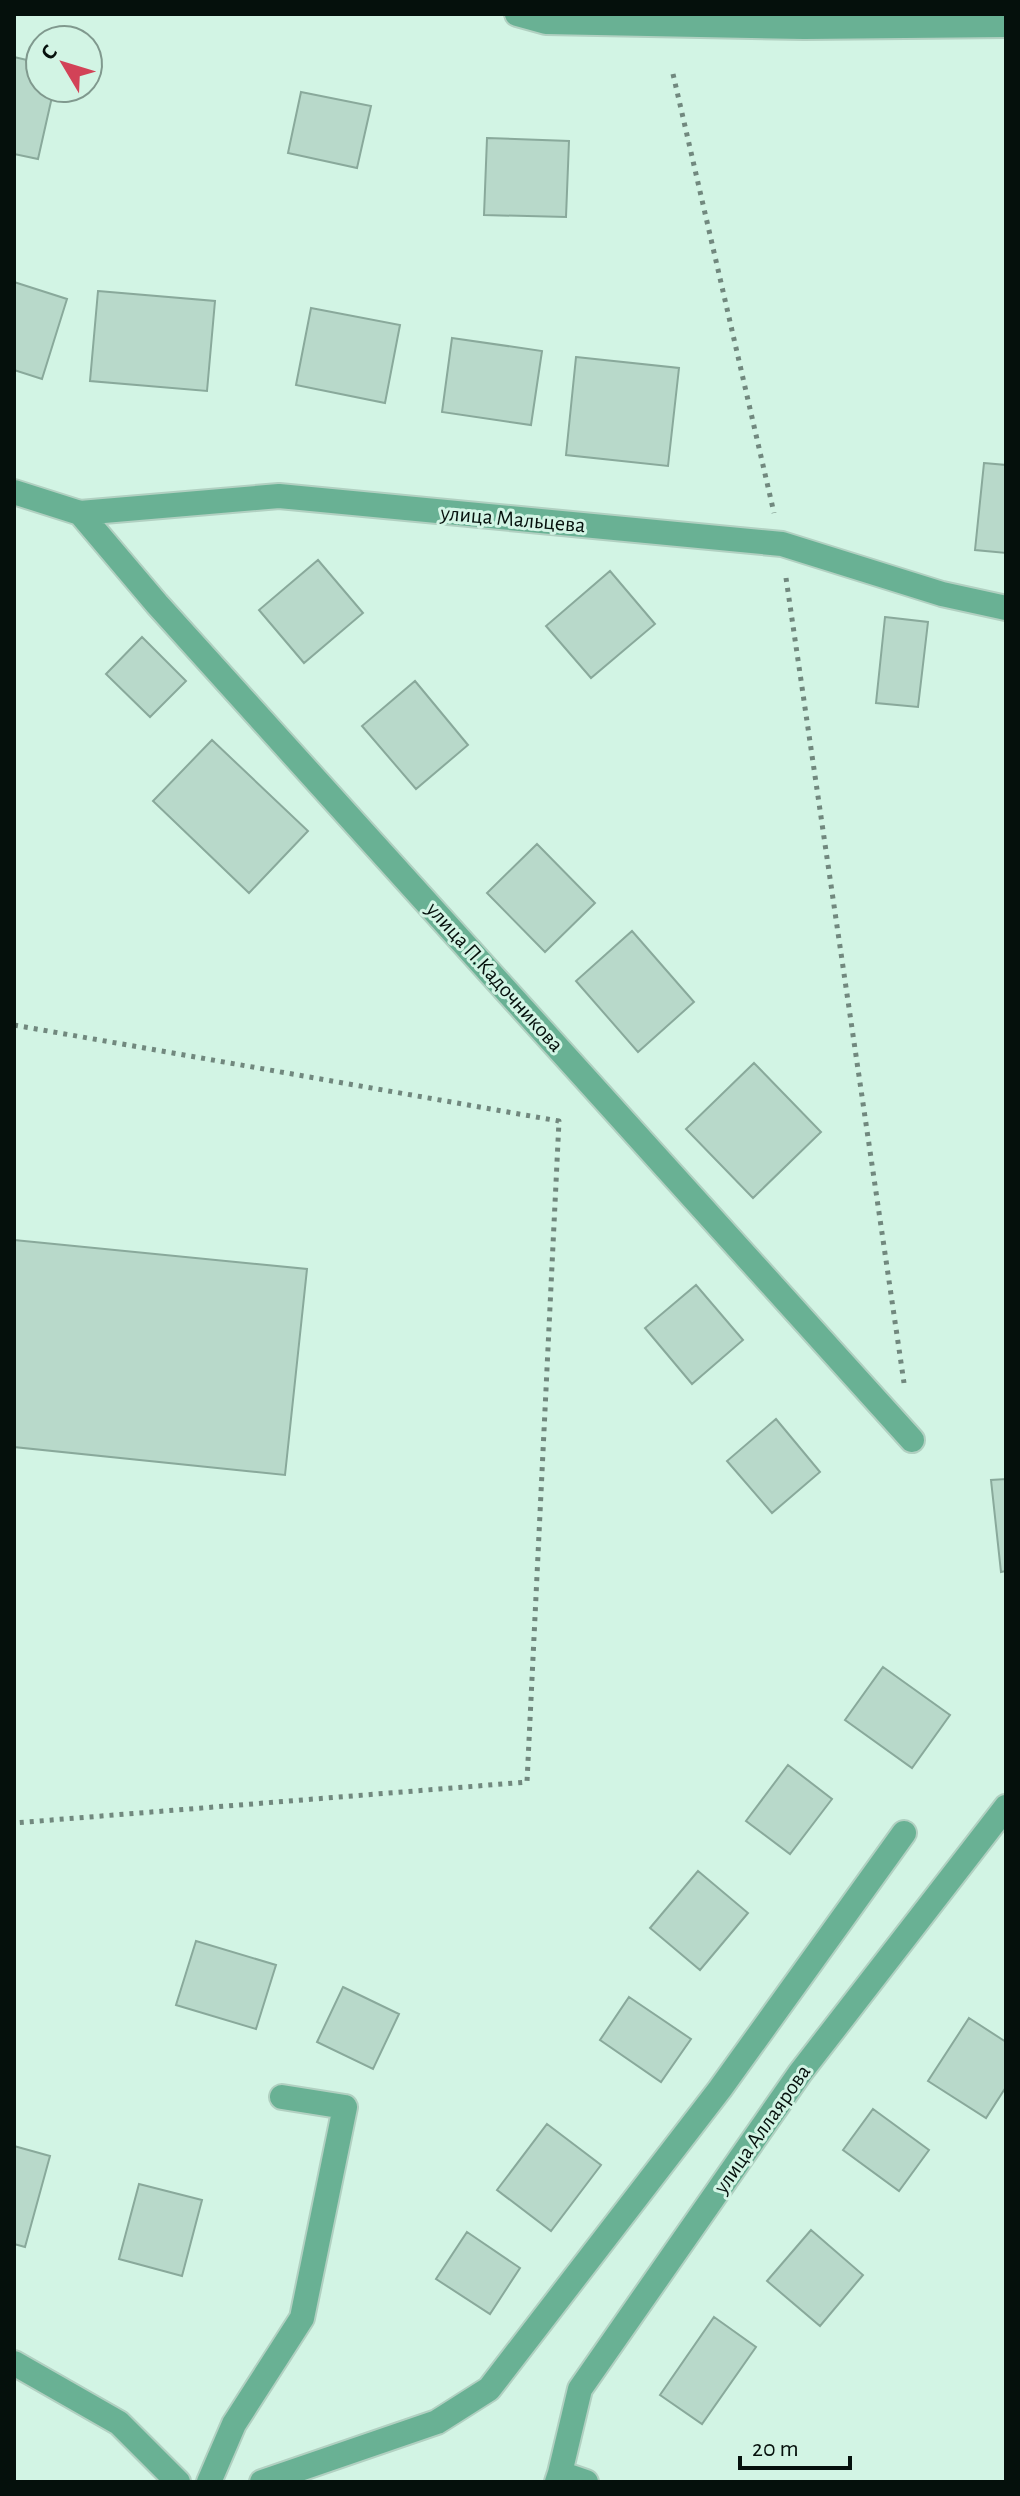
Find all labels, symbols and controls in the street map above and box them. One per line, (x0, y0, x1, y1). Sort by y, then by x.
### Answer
north arrow (24, 24, 104, 104)
text: С (37, 41, 61, 64)
street label: улица Мальцева (439, 502, 586, 536)
street label: улица П.Кадочникова (422, 897, 568, 1056)
street label: улица Аллаярова (709, 2061, 814, 2198)
scale bar (740, 2420, 850, 2470)
text: 20 m (752, 2437, 799, 2461)

